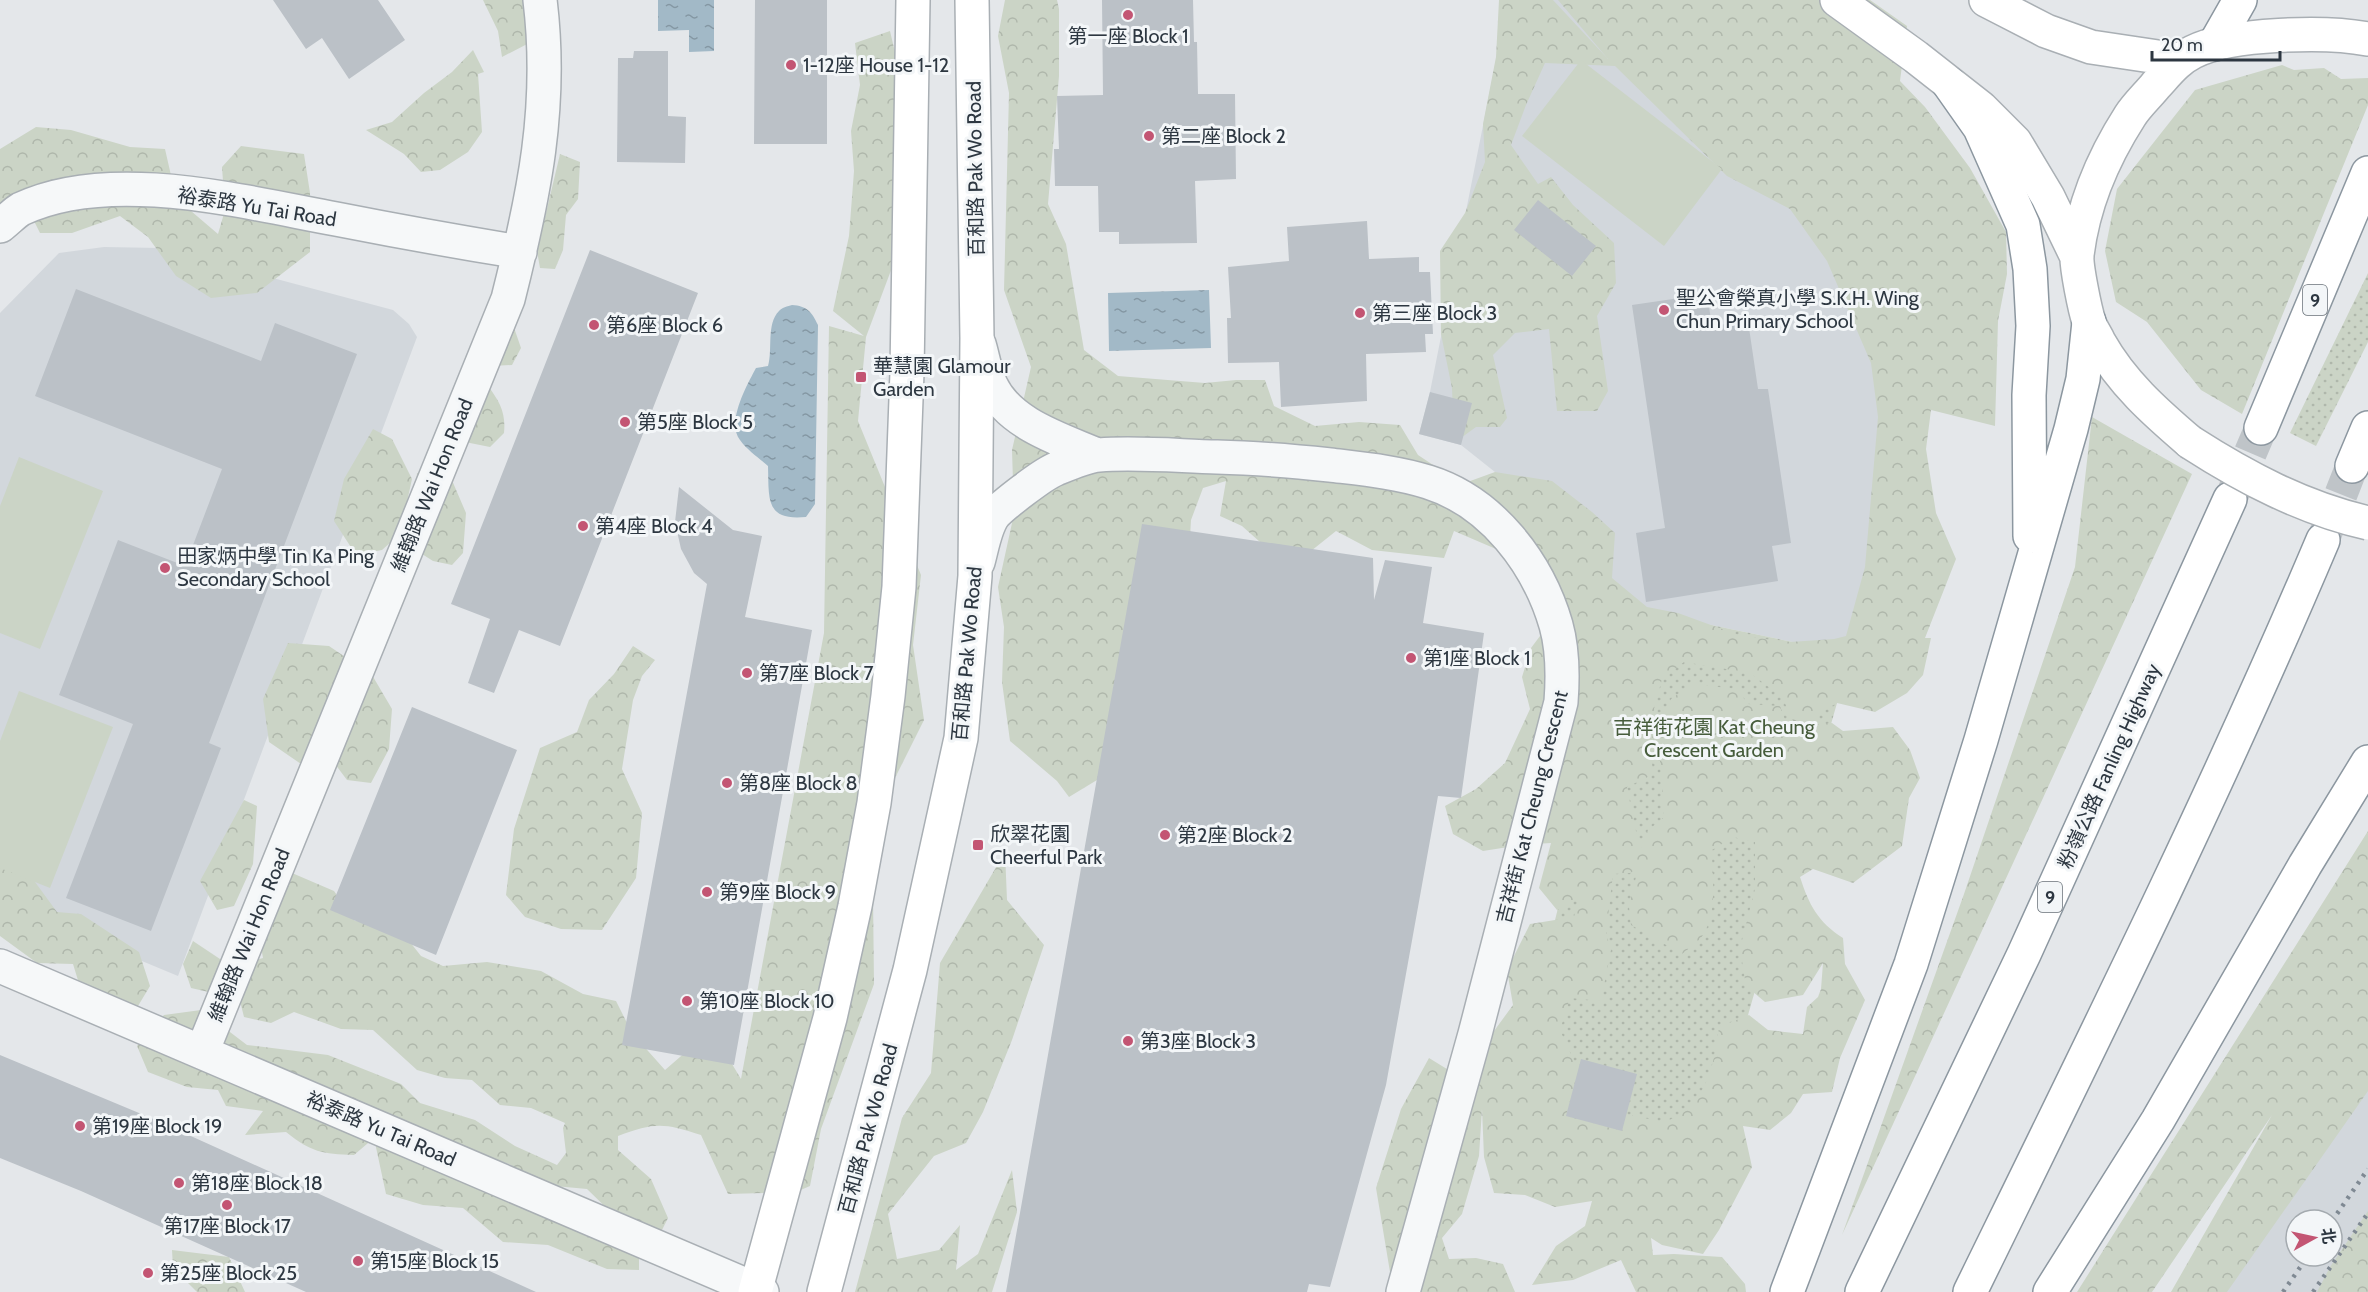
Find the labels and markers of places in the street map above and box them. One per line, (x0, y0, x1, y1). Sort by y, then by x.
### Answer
marker: 第一座 Block 1 (1121, 8, 1135, 22)
place label: 第一座 Block 1 (1068, 24, 1189, 48)
place label: 1-12座 House 1-12 (803, 53, 949, 77)
marker: 1-12座 House 1-12 (784, 58, 798, 72)
place label: 第二座 Block 2 (1161, 124, 1286, 148)
marker: 第二座 Block 2 (1142, 129, 1156, 143)
place label: 聖公會榮真小學 S.K.H. Wing Chun Primary School (1676, 286, 1920, 333)
place label: 第三座 Block 3 (1372, 301, 1497, 325)
marker: 聖公會榮真小學 S.K.H. Wing Chun Primary School (1657, 303, 1671, 317)
marker: 第三座 Block 3 (1353, 306, 1367, 320)
place label: 第6座 Block 6 (606, 313, 723, 337)
marker: 第6座 Block 6 (587, 318, 601, 332)
place label: 華慧園 Glamour Garden (873, 354, 1011, 401)
marker: 華慧園 Glamour Garden (854, 370, 868, 384)
place label: 第5座 Block 5 (637, 410, 753, 434)
marker: 第5座 Block 5 (618, 415, 632, 429)
place label: 第4座 Block 4 (595, 514, 713, 538)
marker: 第4座 Block 4 (576, 519, 590, 533)
place label: 田家炳中學 Tin Ka Ping Secondary School (177, 544, 375, 591)
marker: 田家炳中學 Tin Ka Ping Secondary School (158, 561, 172, 575)
place label: 第1座 Block 1 (1423, 646, 1531, 670)
marker: 第1座 Block 1 (1404, 651, 1418, 665)
place label: 第7座 Block 7 (759, 661, 874, 685)
marker: 第7座 Block 7 (740, 666, 754, 680)
place label: 第8座 Block 8 (739, 771, 858, 795)
marker: 第8座 Block 8 (720, 776, 734, 790)
place label: 欣翠花園 Cheerful Park (990, 822, 1102, 869)
place label: 第2座 Block 2 (1177, 823, 1292, 847)
marker: 第2座 Block 2 (1158, 828, 1172, 842)
marker: 欣翠花園 Cheerful Park (971, 838, 985, 852)
place label: 第9座 Block 9 (719, 880, 836, 904)
marker: 第9座 Block 9 (700, 885, 714, 899)
place label: 第10座 Block 10 (699, 989, 834, 1013)
marker: 第10座 Block 10 (680, 994, 694, 1008)
place label: 第3座 Block 3 (1140, 1029, 1256, 1053)
marker: 第3座 Block 3 (1121, 1034, 1135, 1048)
place label: 第19座 Block 19 (92, 1114, 222, 1138)
marker: 第19座 Block 19 (73, 1119, 87, 1133)
place label: 第18座 Block 18 (191, 1171, 323, 1195)
marker: 第18座 Block 18 (172, 1176, 186, 1190)
marker: 第17座 Block 17 (220, 1198, 234, 1212)
place label: 第17座 Block 17 (163, 1214, 291, 1238)
place label: 第15座 Block 15 (370, 1249, 499, 1273)
marker: 第15座 Block 15 (351, 1254, 365, 1268)
place label: 第25座 Block 25 (160, 1261, 297, 1285)
marker: 第25座 Block 25 (141, 1266, 155, 1280)

